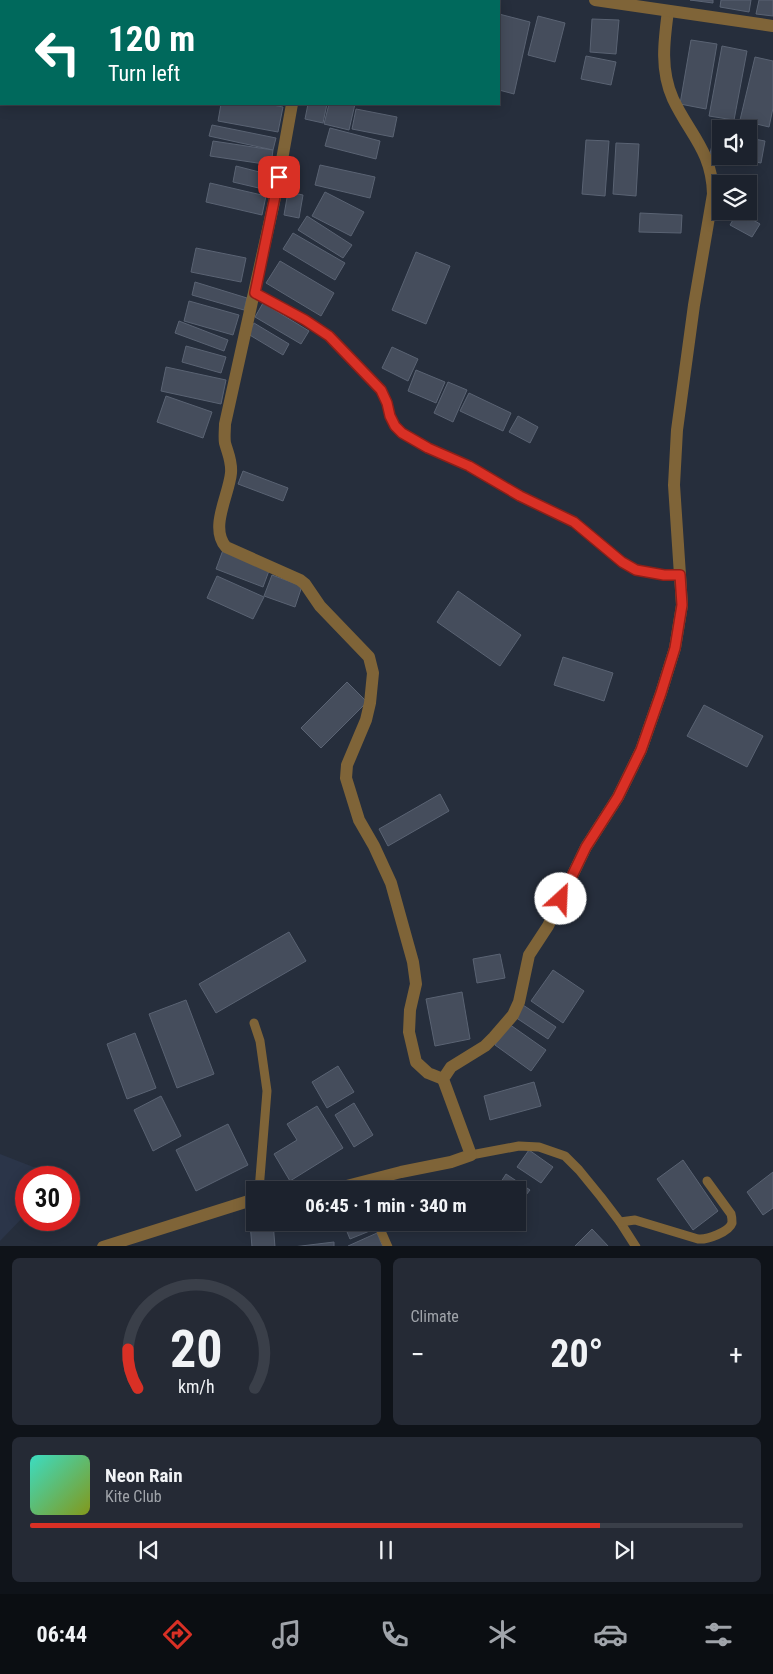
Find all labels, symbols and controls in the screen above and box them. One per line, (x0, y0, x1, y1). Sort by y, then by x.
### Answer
text: 120 m (108, 19, 195, 60)
icon: left (25, 20, 90, 85)
text: Turn left (108, 61, 180, 86)
map controls (712, 120, 757, 220)
button: sound (712, 120, 757, 165)
pin (258, 156, 300, 198)
icon: arrive (265, 163, 293, 191)
button: layers (712, 175, 757, 220)
position arrow (534, 872, 586, 924)
speed limit sign: 30 (15, 1166, 80, 1231)
text: 06:45 · 1 min · 340 m (305, 1194, 467, 1217)
text: Climate (411, 1307, 459, 1326)
text: 20 (170, 1319, 223, 1380)
text: 20° (550, 1332, 603, 1376)
text: − (411, 1338, 425, 1371)
text: + (729, 1338, 743, 1371)
text: km/h (178, 1376, 215, 1397)
text: Neon Rain (105, 1464, 183, 1487)
text: Kite Club (105, 1487, 162, 1506)
icon: previous (135, 1536, 163, 1564)
icon: pause (372, 1536, 400, 1564)
icon: next (610, 1536, 638, 1564)
icon: directions (160, 1617, 195, 1652)
icon: music (269, 1617, 304, 1652)
icon: phone (377, 1617, 412, 1652)
icon: climate (485, 1617, 520, 1652)
icon: car (593, 1617, 628, 1652)
icon: filters (701, 1617, 736, 1652)
text: 06:44 (37, 1622, 87, 1647)

